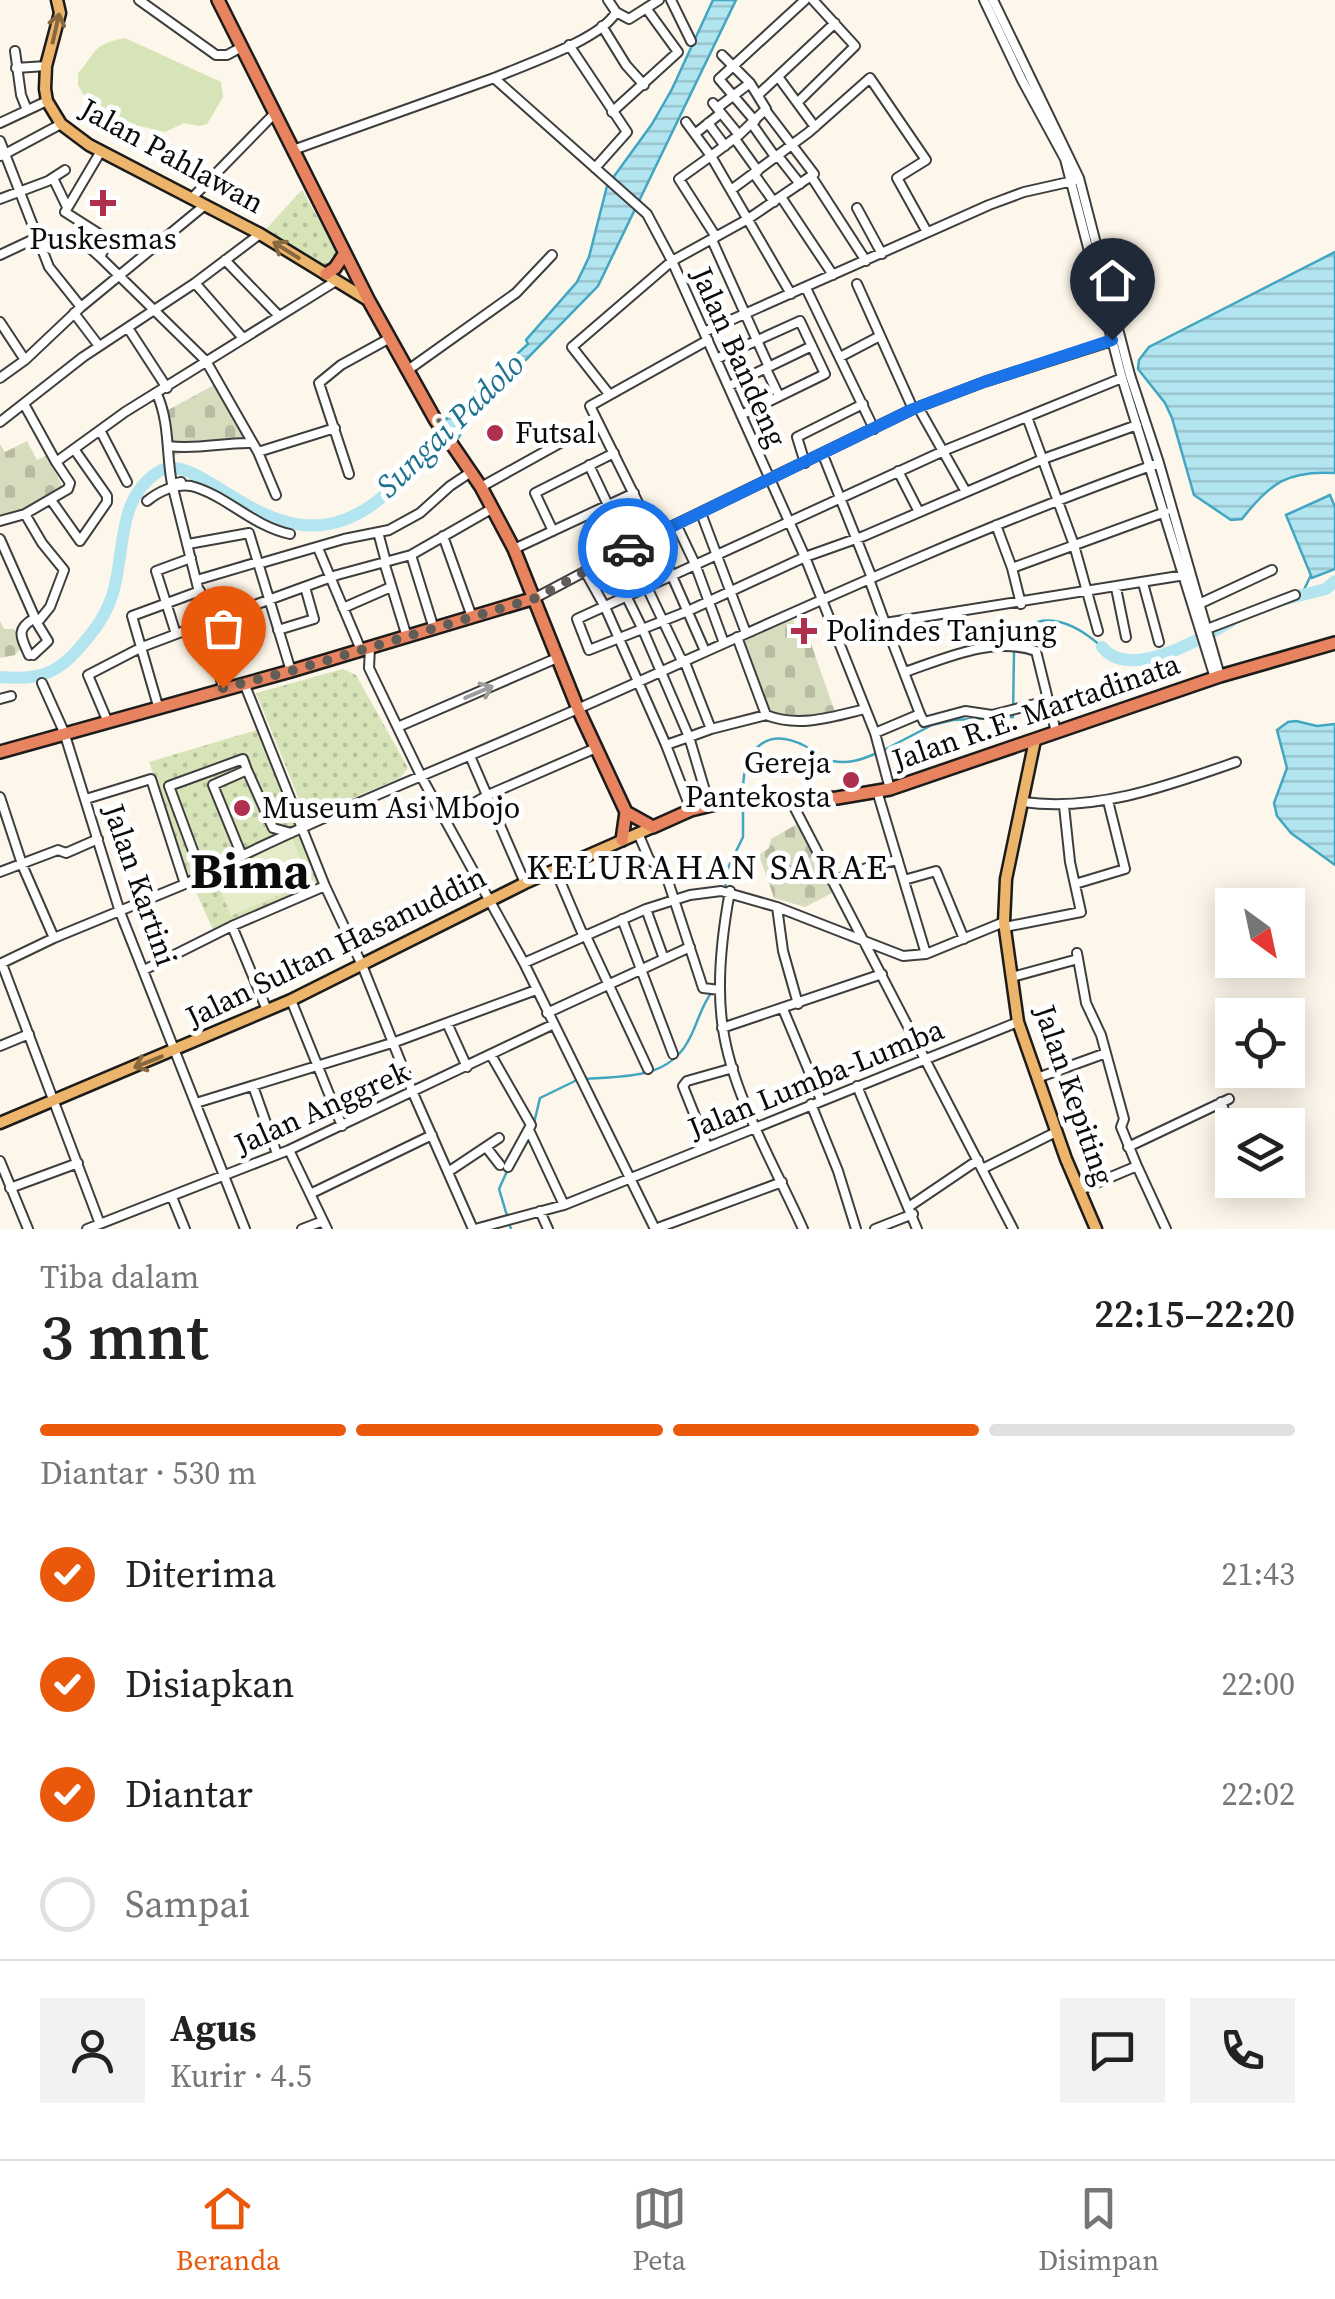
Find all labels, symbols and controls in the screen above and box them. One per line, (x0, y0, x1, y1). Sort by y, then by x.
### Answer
one-way arrow (48, 13, 66, 45)
street label: Jalan Pahlawan (72, 88, 272, 223)
marker: Puskesmas (90, 190, 116, 216)
place label: Puskesmas (29, 218, 177, 259)
pin (1070, 238, 1155, 341)
one-way arrow (272, 240, 301, 260)
icon: home (1085, 253, 1140, 308)
street label: Jalan Bandeng (681, 259, 797, 453)
water label: Sungai Padolo (366, 343, 534, 507)
place label: Futsal (515, 412, 596, 453)
marker: Futsal (484, 422, 506, 444)
courier (578, 498, 678, 598)
icon: car (601, 521, 656, 576)
pin (181, 586, 266, 689)
icon: bag (196, 601, 251, 656)
place label: Polindes Tanjung (826, 610, 1057, 651)
marker: Polindes Tanjung (791, 618, 817, 644)
street label: Jalan R.E. Martadinata (886, 643, 1186, 780)
one-way arrow (463, 682, 494, 700)
place label: Gereja Pantekosta (685, 742, 832, 817)
marker: Gereja Pantekosta (840, 769, 862, 791)
place label: Museum Asi Mbojo (262, 787, 520, 828)
marker: Museum Asi Mbojo (231, 797, 253, 819)
street label: Jalan Kartini (93, 798, 187, 971)
district label: Bima (190, 836, 310, 905)
district label: KELURAHAN SARAE (526, 843, 890, 891)
street label: Jalan Sultan Hasanuddin (178, 856, 493, 1038)
north arrow (1215, 888, 1305, 978)
map controls (1215, 888, 1305, 1198)
street label: Jalan Kepiting (1024, 998, 1124, 1190)
button: locate (1215, 998, 1305, 1088)
street label: Jalan Lumba-Lumba (681, 1008, 950, 1149)
street label: Jalan Anggrek (227, 1050, 416, 1165)
one-way arrow (133, 1054, 164, 1072)
button: layers (1215, 1108, 1305, 1198)
text: Tiba dalam (40, 1255, 199, 1299)
text: 22:15–22:20 (1094, 1288, 1295, 1340)
text: 3 mnt (40, 1292, 209, 1381)
text: Diantar · 530 m (40, 1451, 256, 1495)
icon: check (40, 1547, 95, 1602)
text: Diterima (125, 1548, 276, 1600)
text: 21:43 (1221, 1552, 1295, 1596)
icon: check (40, 1657, 95, 1712)
text: Disiapkan (125, 1658, 294, 1710)
text: 22:00 (1221, 1662, 1295, 1706)
icon: check (40, 1767, 95, 1822)
text: Diantar (125, 1768, 253, 1820)
text: 22:02 (1221, 1772, 1295, 1816)
text: Sampai (125, 1878, 250, 1930)
button: person (40, 1998, 145, 2103)
button: chat (1060, 1998, 1165, 2103)
button: phone (1190, 1998, 1295, 2103)
text: Agus (170, 2002, 257, 2054)
text: Kurir · 4.5 (170, 2054, 312, 2098)
tab: Beranda (176, 2181, 280, 2279)
tab: Peta (632, 2181, 687, 2279)
tab: Disimpan (1038, 2181, 1159, 2279)

